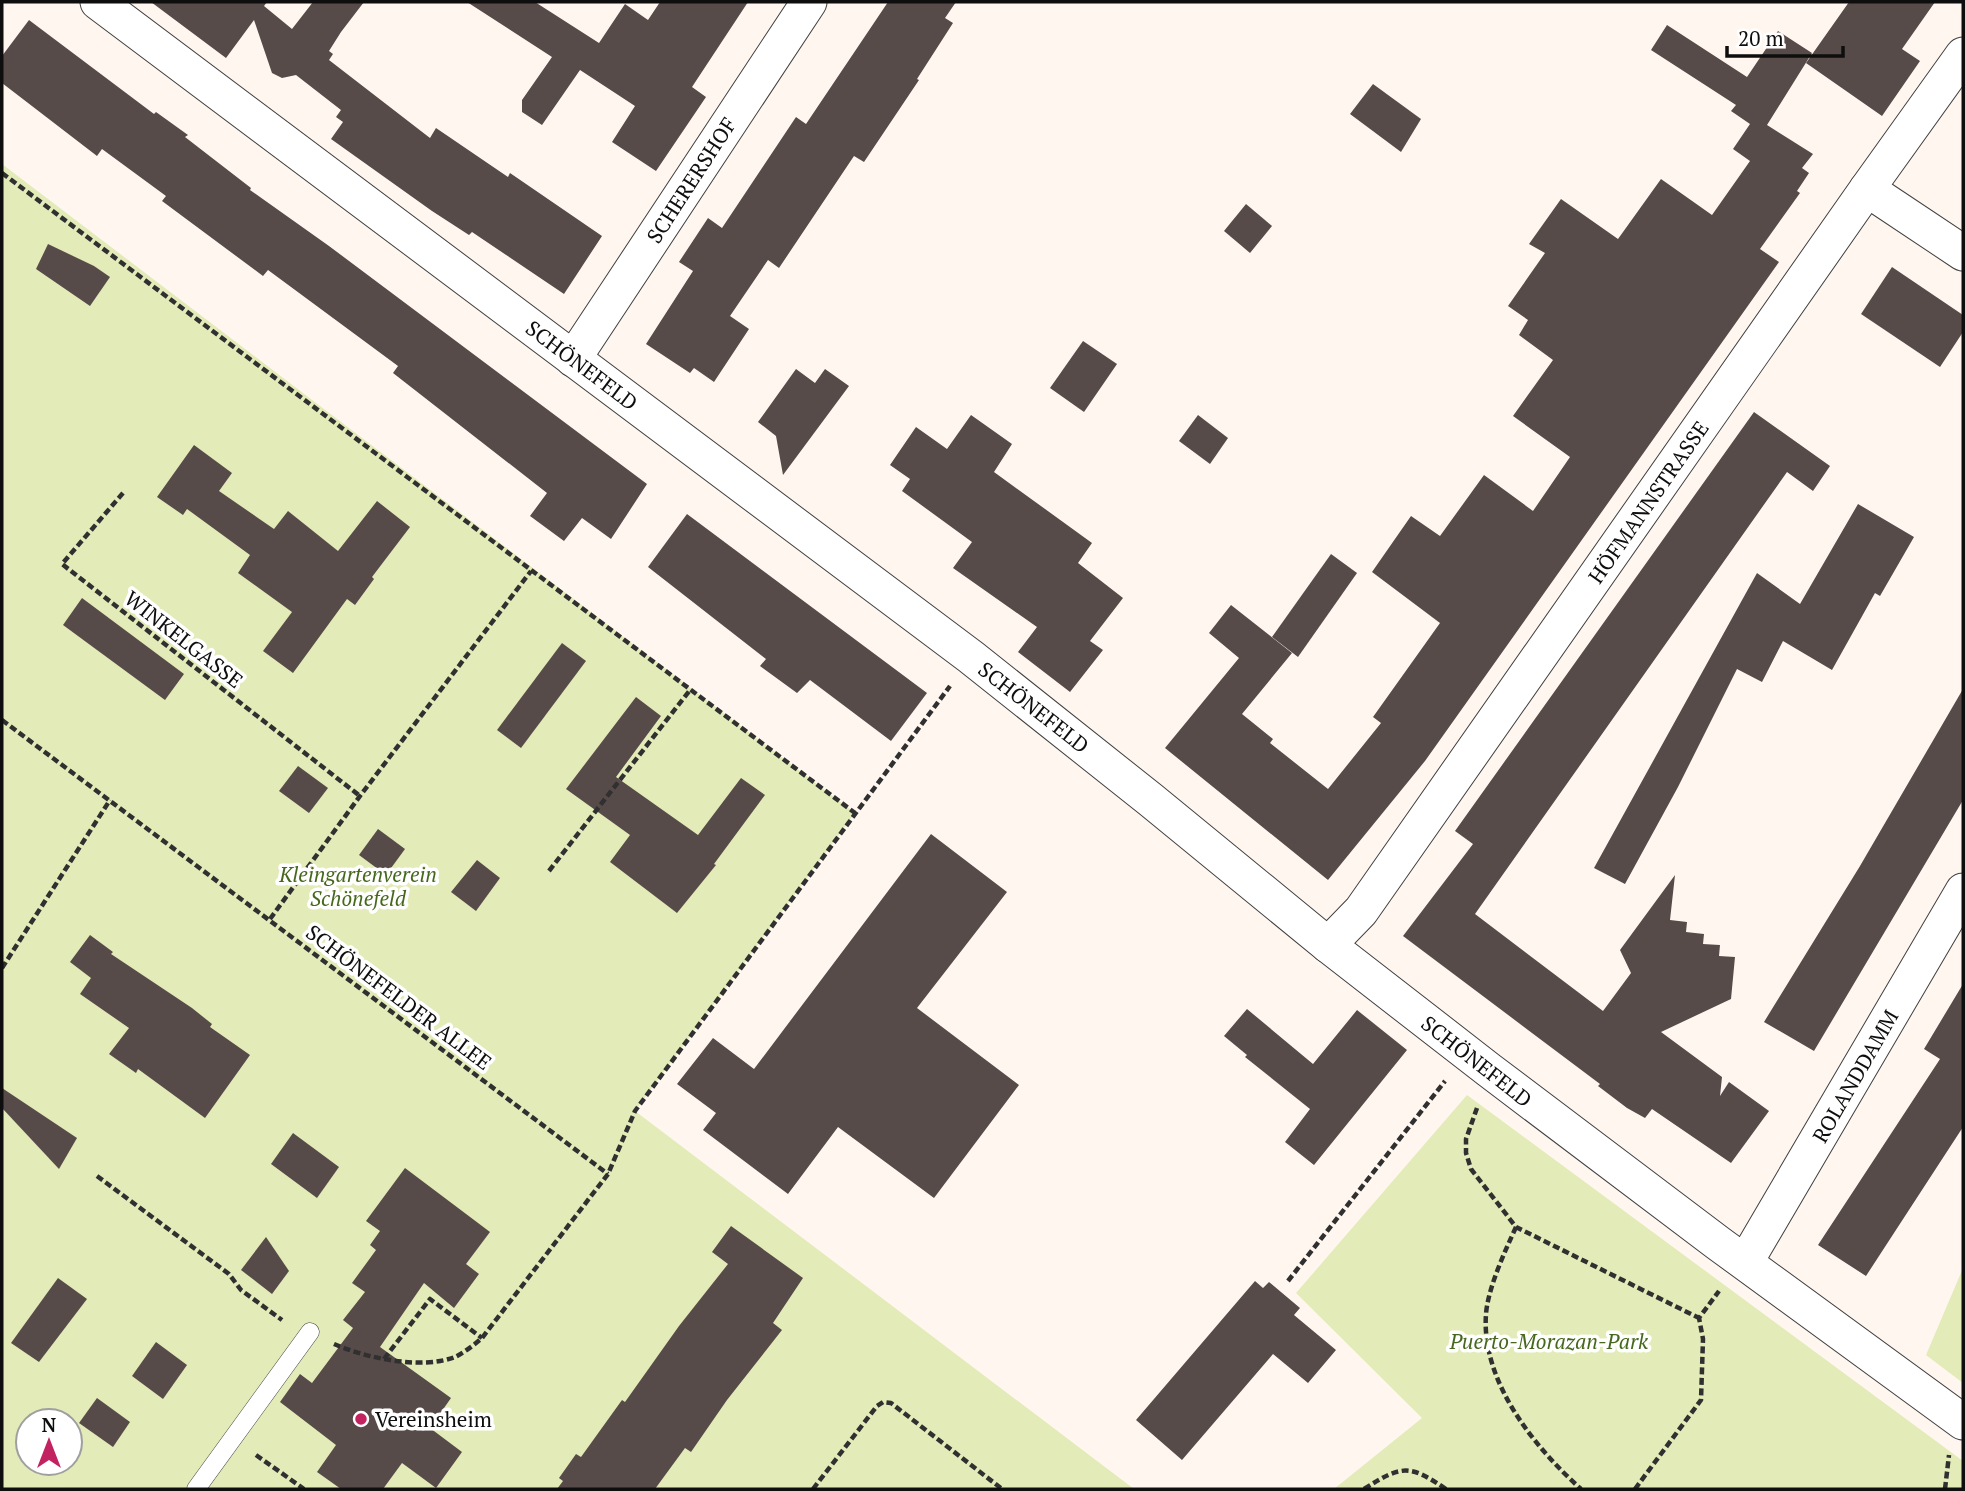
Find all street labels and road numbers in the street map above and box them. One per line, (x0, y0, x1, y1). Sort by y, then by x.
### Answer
street label: SCHERERSHOF (640, 112, 742, 248)
street label: SCHÖNEFELD (520, 314, 644, 416)
street label: HÖFMANNSTRASSE (1581, 415, 1715, 589)
street label: WINKELGASSE (119, 584, 249, 694)
street label: SCHÖNEFELD (973, 655, 1095, 759)
street label: SCHÖNEFELDER ALLEE (301, 918, 497, 1076)
street label: ROLANDDAMM (1806, 1005, 1904, 1147)
street label: SCHÖNEFELD (1416, 1009, 1538, 1113)

